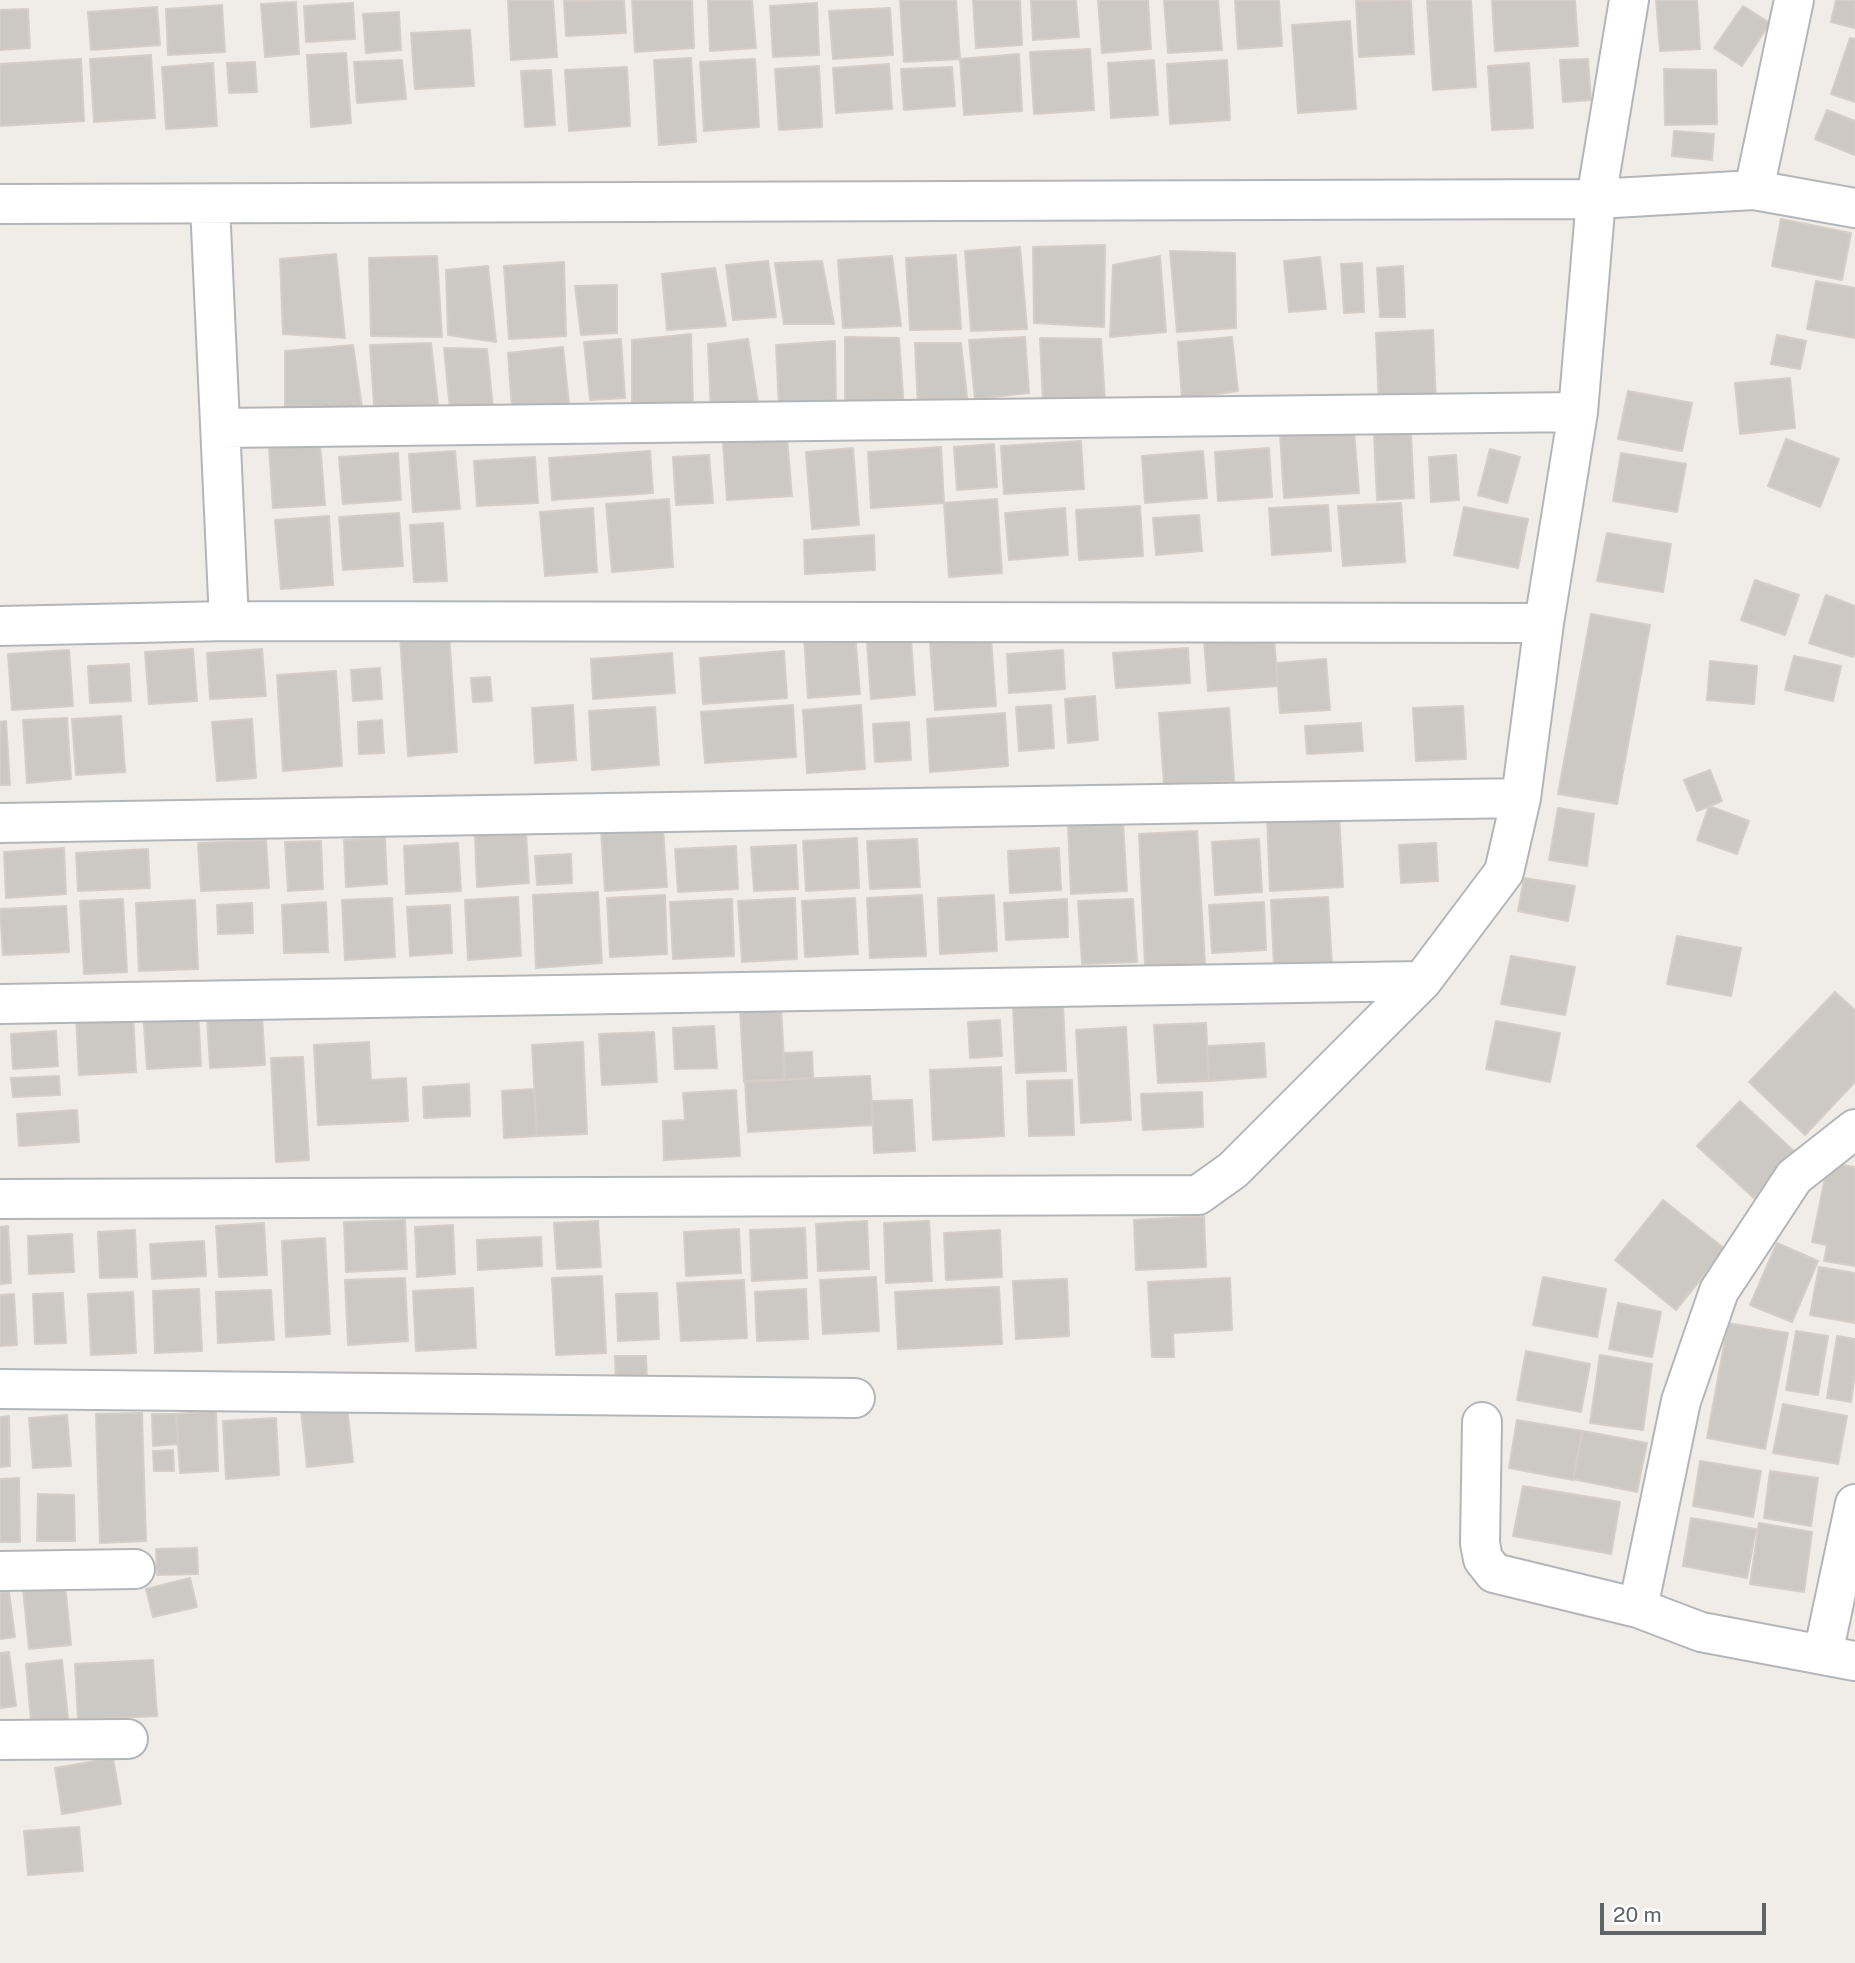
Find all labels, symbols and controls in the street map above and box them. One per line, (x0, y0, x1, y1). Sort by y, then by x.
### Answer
scale bar (1603, 1890, 1769, 1934)
text: 20 m (1613, 1902, 1662, 1927)

